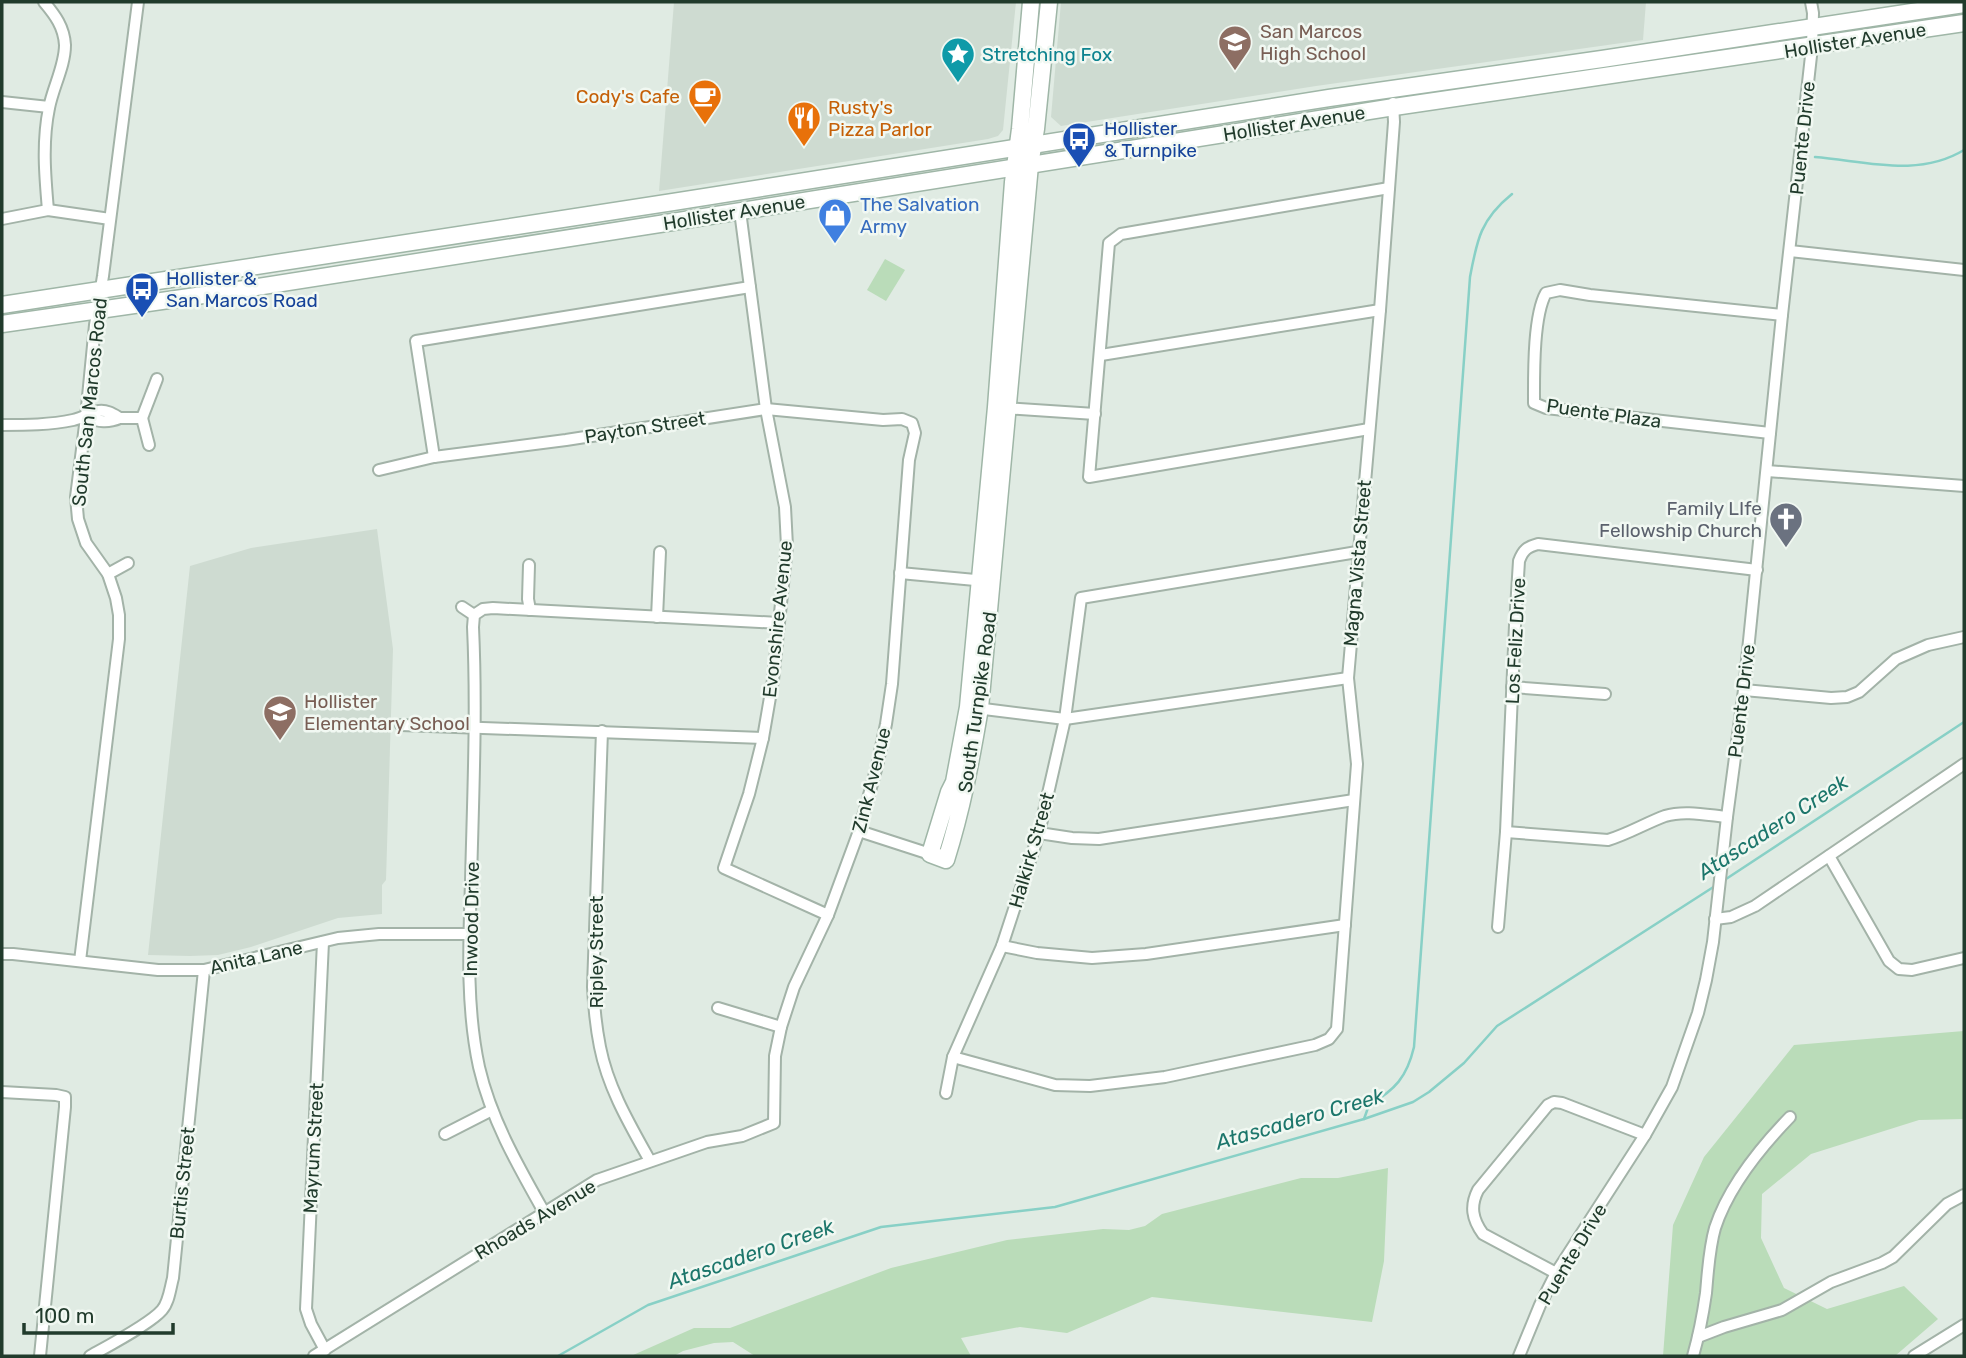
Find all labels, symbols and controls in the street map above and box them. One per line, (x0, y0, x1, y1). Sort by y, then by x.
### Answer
street label: Hollister Avenue (1782, 18, 1928, 63)
place label: San Marcos High School (1260, 20, 1366, 65)
school or university icon: San Marcos High School (1216, 23, 1254, 72)
place icon: Stretching Fox (939, 35, 977, 84)
place label: Stretching Fox (982, 43, 1112, 66)
cafe icon: Cody's Cafe (686, 77, 724, 126)
street label: Puente Drive (1785, 80, 1820, 196)
place label: Cody's Cafe (576, 85, 680, 108)
place label: Rusty's Pizza Parlor (828, 96, 933, 141)
restaurant icon: Rusty's Pizza Parlor (785, 99, 823, 148)
street label: Hollister Avenue (1221, 101, 1367, 146)
place label: Hollister & Turnpike (1104, 117, 1197, 162)
bus stop icon: Hollister & Turnpike (1060, 120, 1098, 169)
street label: Hollister Avenue (661, 190, 807, 235)
place label: The Salvation Army (860, 193, 979, 238)
shop icon: The Salvation Army (816, 196, 854, 245)
place label: Hollister & San Marcos Road (166, 267, 318, 312)
bus stop icon: Hollister & San Marcos Road (123, 270, 161, 319)
street label: South San Marcos Road (67, 297, 112, 508)
street label: Puente Plaza (1545, 394, 1663, 433)
street label: Payton Street (583, 406, 708, 448)
street label: Magna Vista Street (1339, 478, 1376, 647)
place label: Family LIfe Fellowship Church (1599, 497, 1762, 542)
church icon: Family LIfe Fellowship Church (1767, 500, 1805, 549)
street label: Evonshire Avenue (758, 539, 797, 699)
street label: Los Feliz Drive (1501, 577, 1530, 705)
street label: South Turnpike Road (953, 610, 1002, 794)
street label: Puente Drive (1723, 643, 1760, 759)
place label: Hollister Elementary School (304, 690, 470, 735)
school or university icon: Hollister Elementary School (261, 693, 299, 742)
street label: Zink Avenue (847, 725, 896, 835)
water label: Atascadero Creek (1692, 768, 1853, 885)
street label: Halkirk Street (1004, 789, 1059, 911)
street label: Inwood Drive (459, 861, 484, 977)
street label: Ripley Street (585, 895, 608, 1008)
street label: Anita Lane (207, 936, 305, 979)
street label: Mayrum Street (299, 1081, 328, 1214)
water label: Atascadero Creek (1212, 1082, 1388, 1155)
street label: Burtis Street (165, 1125, 200, 1240)
street label: Rhoads Avenue (471, 1174, 600, 1265)
street label: Puente Drive (1533, 1199, 1612, 1309)
water label: Atascadero Creek (664, 1213, 838, 1294)
scale bar (24, 1292, 173, 1336)
text: 100 m (35, 1303, 94, 1328)

